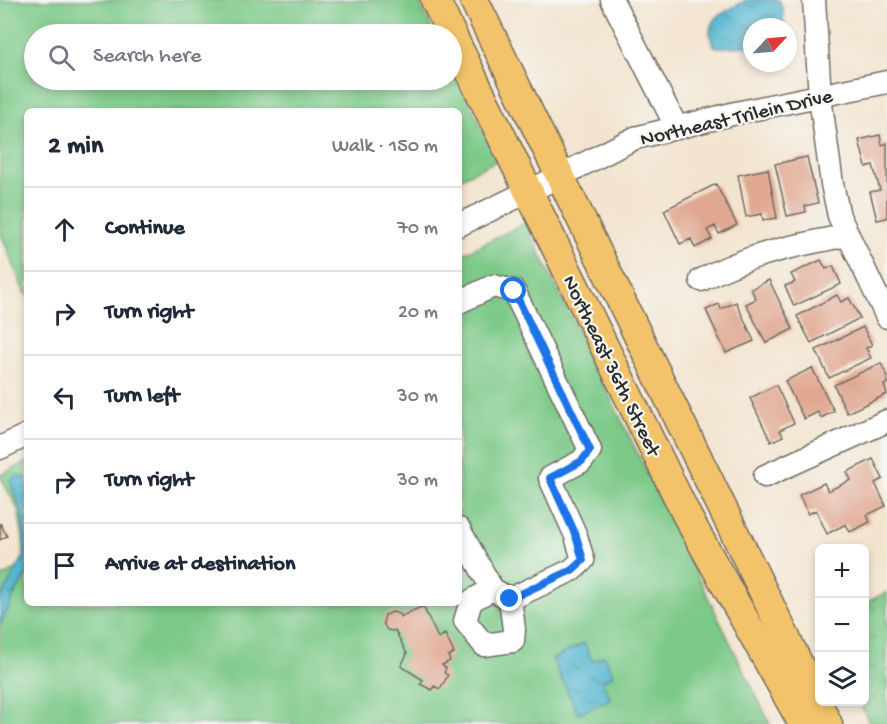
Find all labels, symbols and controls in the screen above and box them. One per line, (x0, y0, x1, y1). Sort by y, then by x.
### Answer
north arrow (743, 18, 797, 72)
search box (24, 24, 462, 90)
icon: search (45, 41, 78, 74)
text: Search here (93, 44, 201, 70)
street label: Northeast Trilein Drive (638, 85, 836, 154)
text: 2 min (48, 132, 103, 163)
text: Walk · 150 m (332, 136, 438, 159)
icon: ahead (48, 213, 81, 246)
text: Continue (105, 216, 185, 242)
text: 70 m (397, 218, 438, 241)
street label: Northeast 36th Street (555, 272, 666, 463)
route start (500, 277, 526, 303)
icon: right (48, 297, 81, 330)
text: Turn right (105, 300, 193, 326)
text: 20 m (398, 302, 438, 325)
icon: left (48, 381, 81, 414)
text: Turn left (105, 384, 179, 410)
text: 30 m (397, 386, 438, 409)
icon: right (48, 465, 81, 498)
text: Turn right (105, 468, 193, 494)
text: 30 m (397, 470, 438, 493)
map controls (815, 544, 869, 706)
button: + (815, 544, 869, 598)
icon: arrive (48, 549, 81, 582)
text: Arrive at destination (105, 552, 295, 578)
route end (496, 585, 522, 611)
button: − (815, 598, 869, 652)
button: layers (815, 652, 869, 706)

